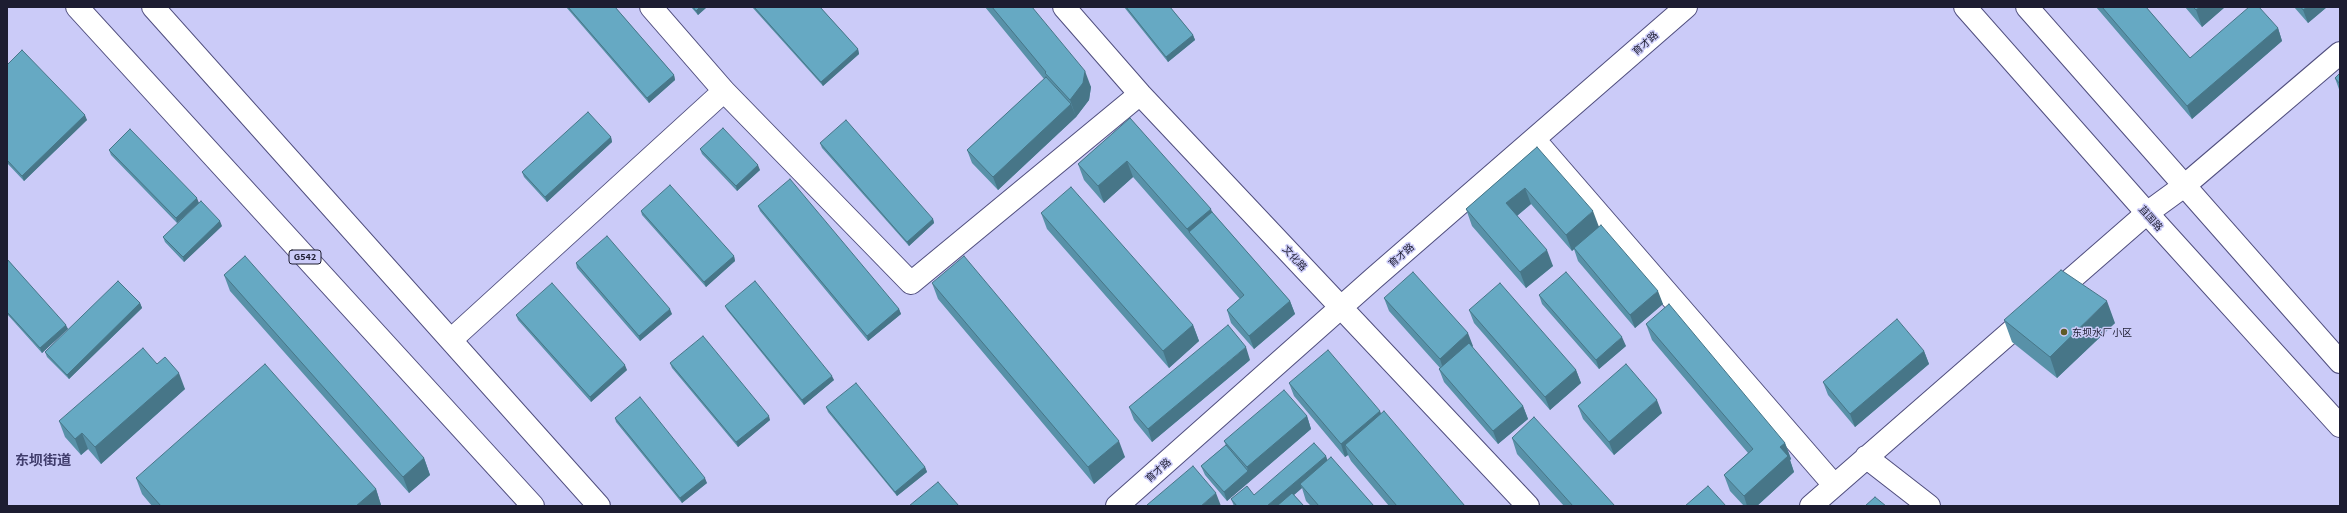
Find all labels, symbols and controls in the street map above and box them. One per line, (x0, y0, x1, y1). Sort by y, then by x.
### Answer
street label: 育才路 (1630, 29, 1660, 57)
street label: 苴国路 (2137, 203, 2165, 233)
street label: 育才路 (1386, 241, 1416, 269)
street label: 文化路 (1280, 243, 1310, 273)
road number: G542 (289, 250, 321, 264)
place label: 东坝水厂小区 (2072, 326, 2132, 338)
marker: 东坝水厂小区 (2059, 327, 2069, 337)
district label: 东坝街道 (15, 452, 71, 468)
street label: 育才路 (1143, 456, 1173, 484)

